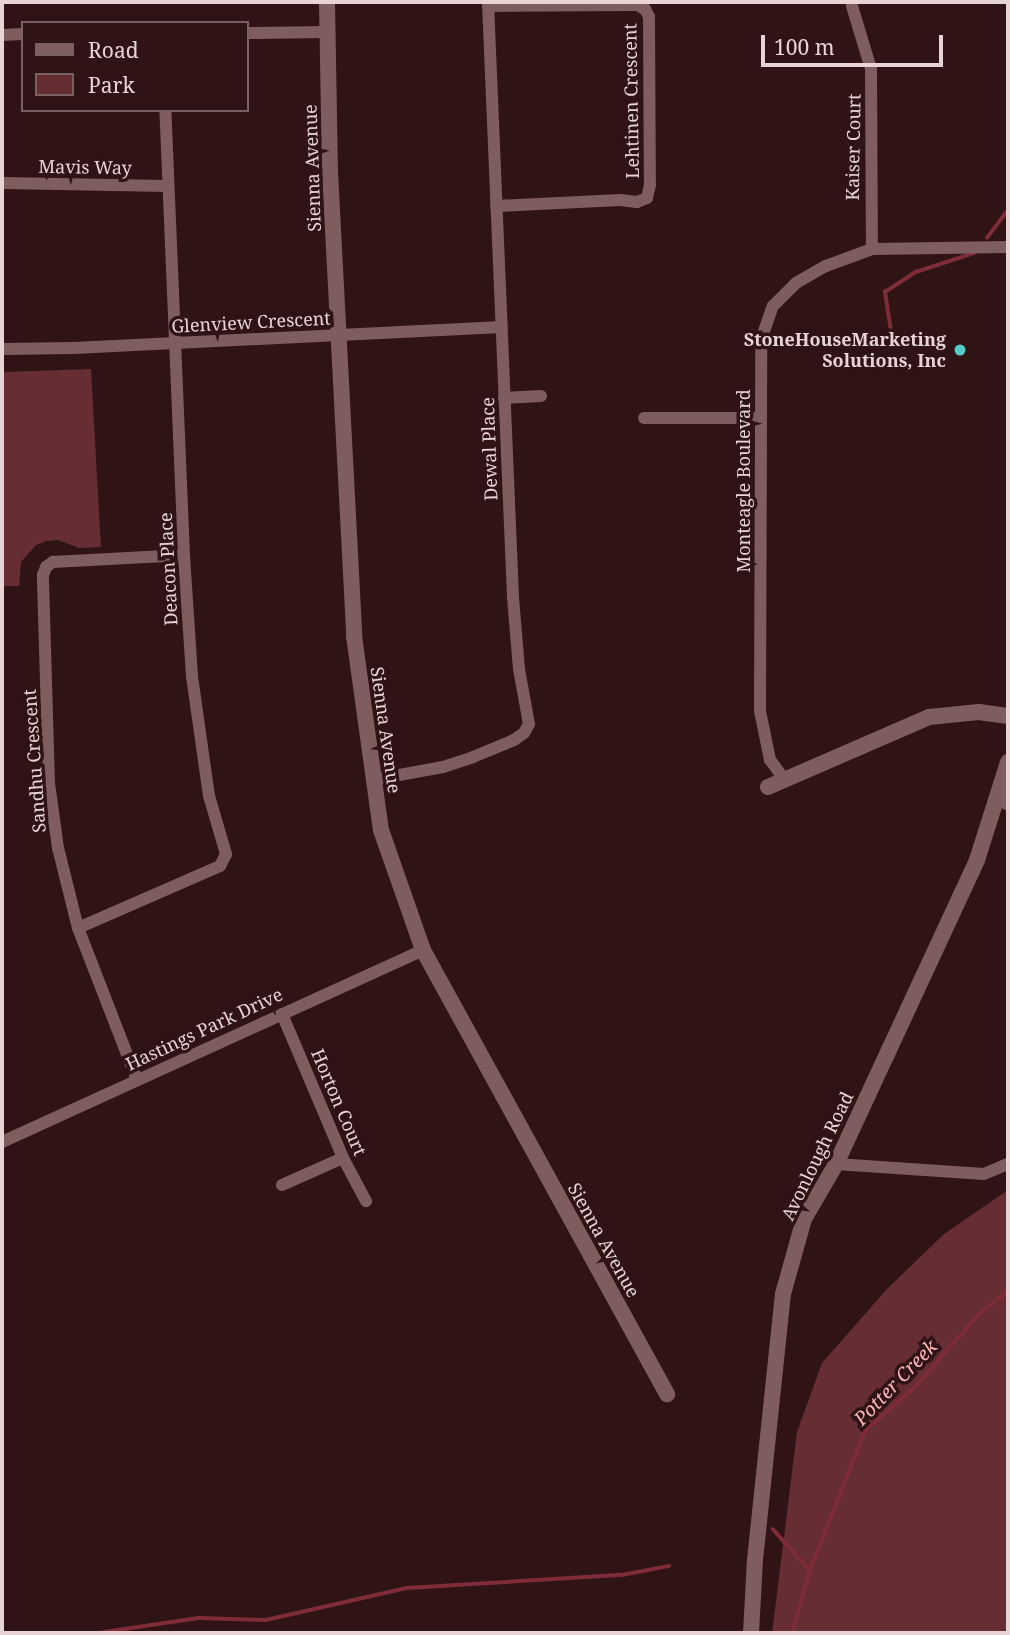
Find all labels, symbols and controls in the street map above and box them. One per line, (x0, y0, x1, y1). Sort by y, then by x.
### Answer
legend (21, 21, 248, 112)
scale bar (765, 21, 947, 65)
street label: Lehtinen Crescent (619, 23, 643, 179)
text: 100 m (774, 33, 835, 61)
text: Road (88, 36, 139, 64)
text: Park (88, 71, 135, 99)
street label: Kaiser Court (841, 93, 865, 201)
street label: Sienna Avenue (299, 104, 325, 232)
street label: Mavis Way (38, 155, 132, 179)
street label: Glenview Crescent (171, 307, 331, 337)
place label: StoneHouseMarketing Solutions, Inc (744, 329, 946, 372)
marker: StoneHouseMarketing Solutions, Inc (952, 342, 968, 358)
street label: Monteagle Boulevard (732, 389, 754, 573)
street label: Dewal Place (476, 397, 502, 501)
street label: Deacon Place (154, 512, 182, 626)
street label: Sienna Avenue (366, 665, 406, 795)
street label: Sandhu Crescent (18, 689, 50, 833)
street label: Hastings Park Drive (122, 983, 286, 1075)
street label: Horton Court (307, 1045, 371, 1159)
street label: Avonlough Road (776, 1088, 858, 1224)
street label: Sienna Avenue (564, 1179, 644, 1301)
water label: Potter Creek (850, 1336, 942, 1430)

